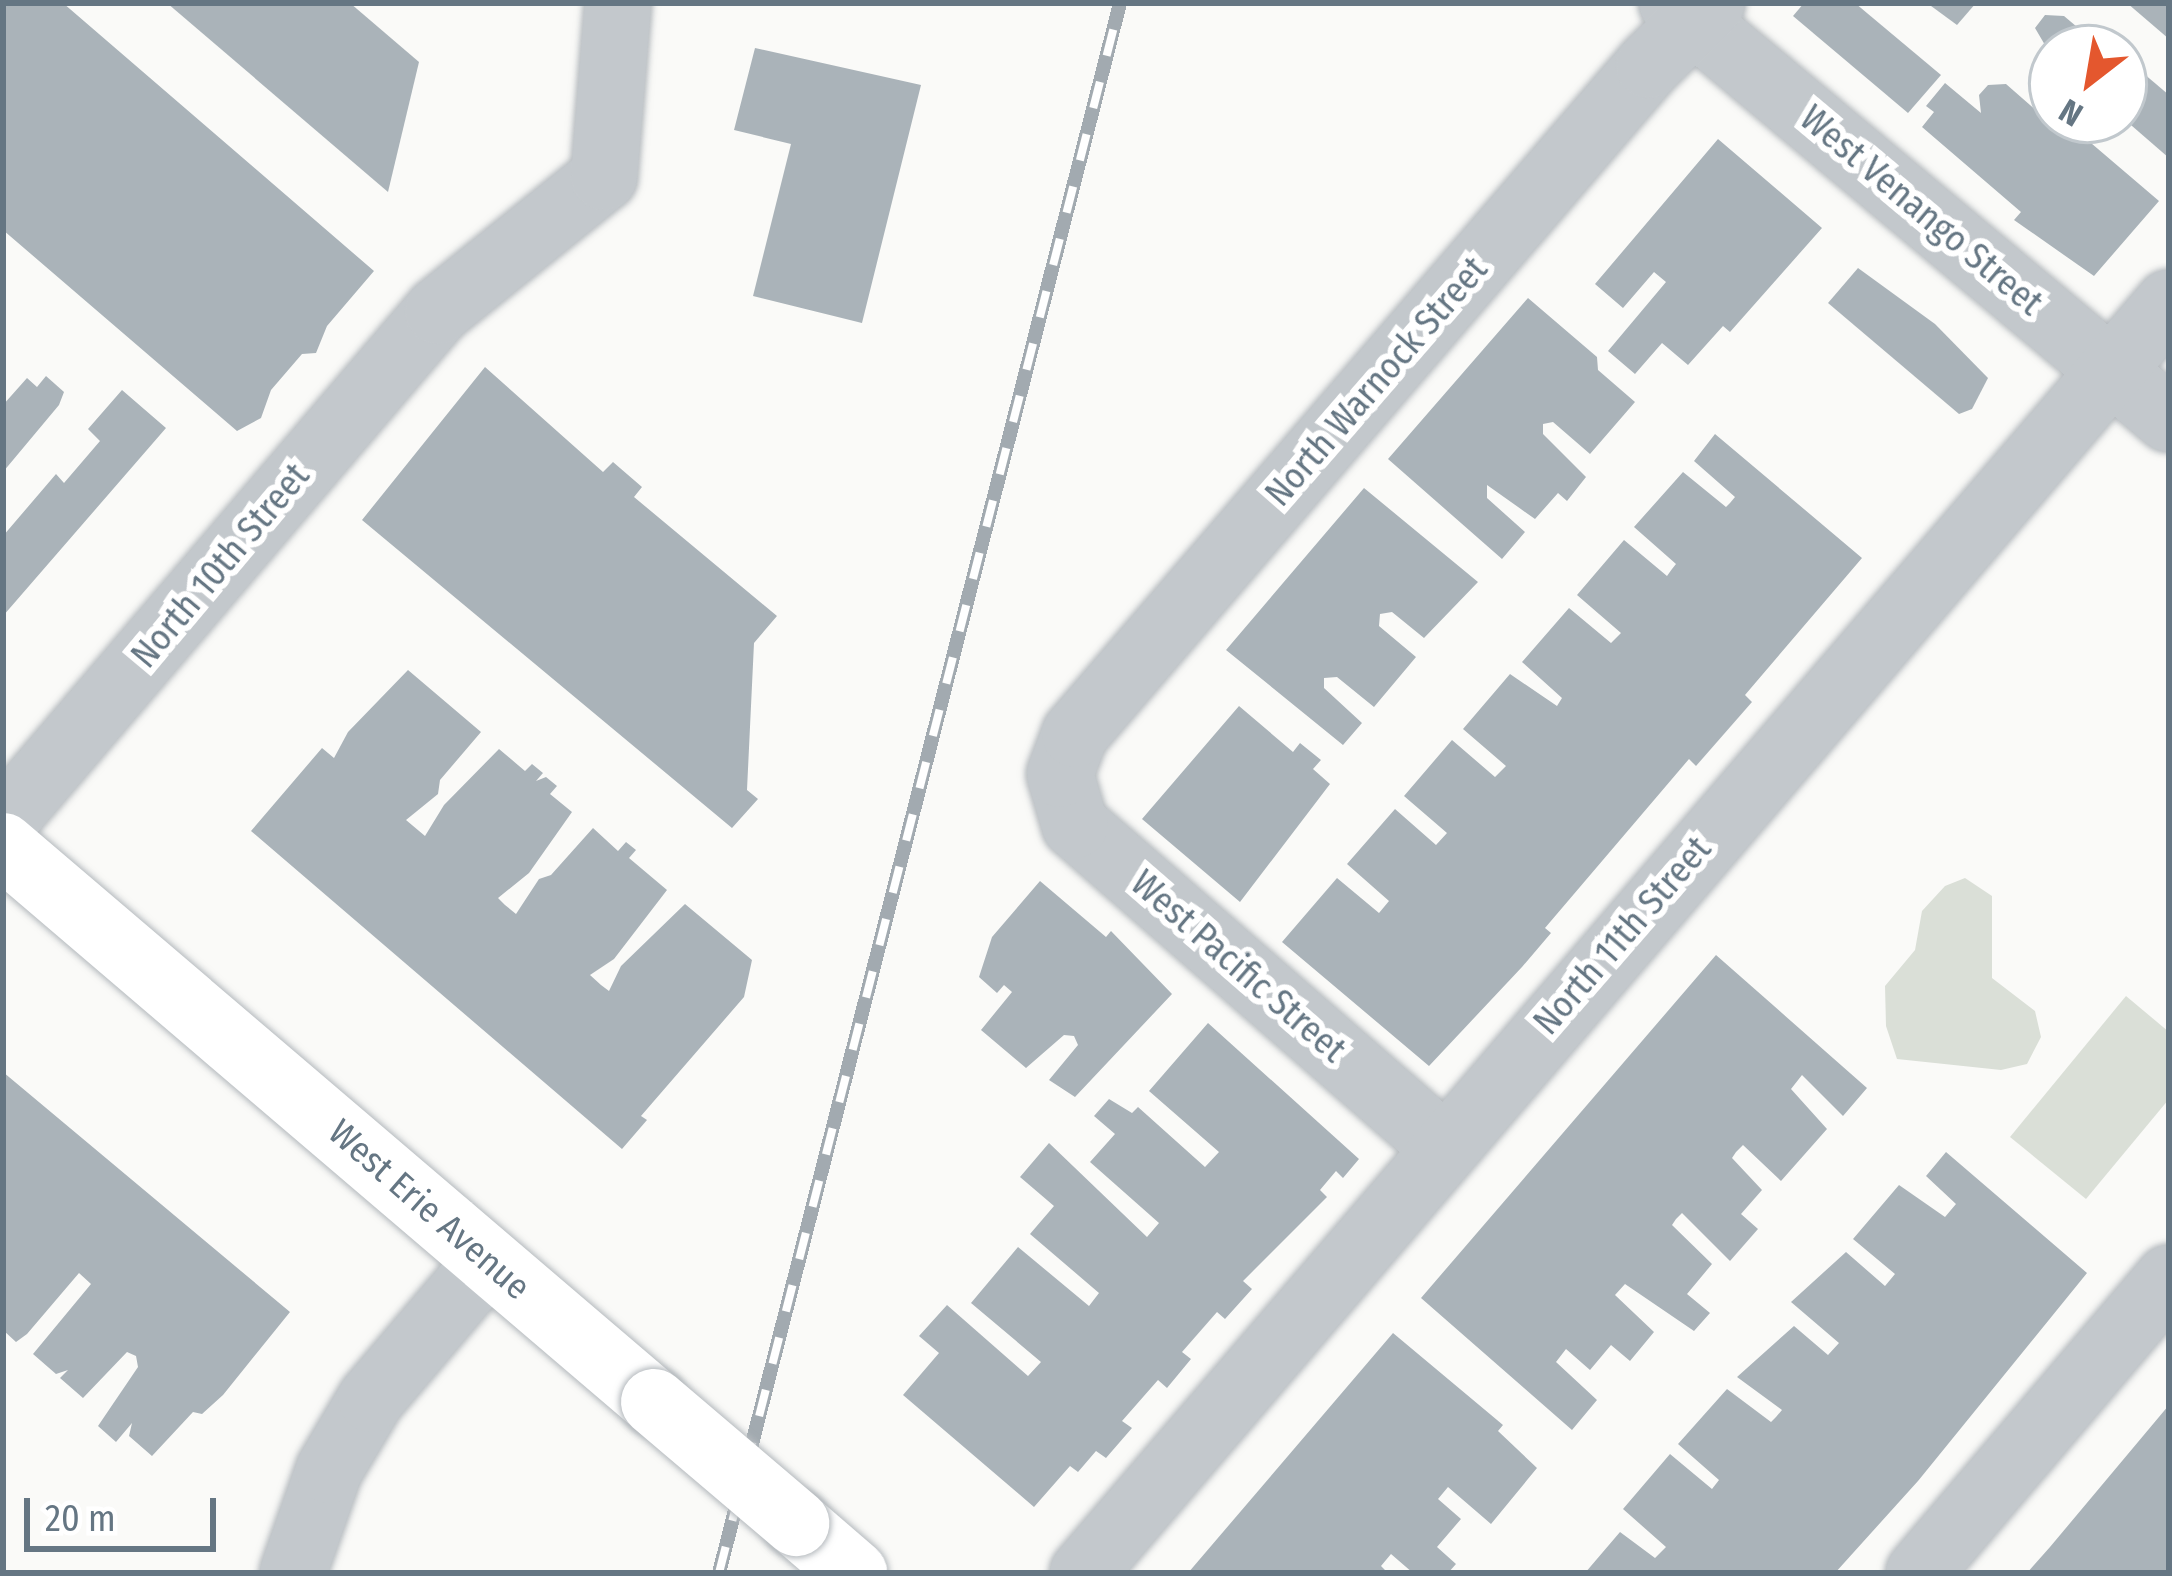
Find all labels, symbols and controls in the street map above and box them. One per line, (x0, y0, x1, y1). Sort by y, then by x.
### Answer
north arrow (2028, 24, 2148, 144)
text: N (2052, 90, 2090, 135)
street label: West Venango Street (1791, 97, 2051, 325)
street label: North Warnock Street (1257, 249, 1497, 515)
street label: North 10th Street (123, 455, 319, 677)
street label: North 11th Street (1525, 828, 1721, 1044)
street label: West Pacific Street (1122, 862, 1354, 1072)
street label: West Erie Avenue (320, 1111, 538, 1309)
scale bar (30, 1474, 222, 1548)
text: 20 m (45, 1497, 116, 1541)

